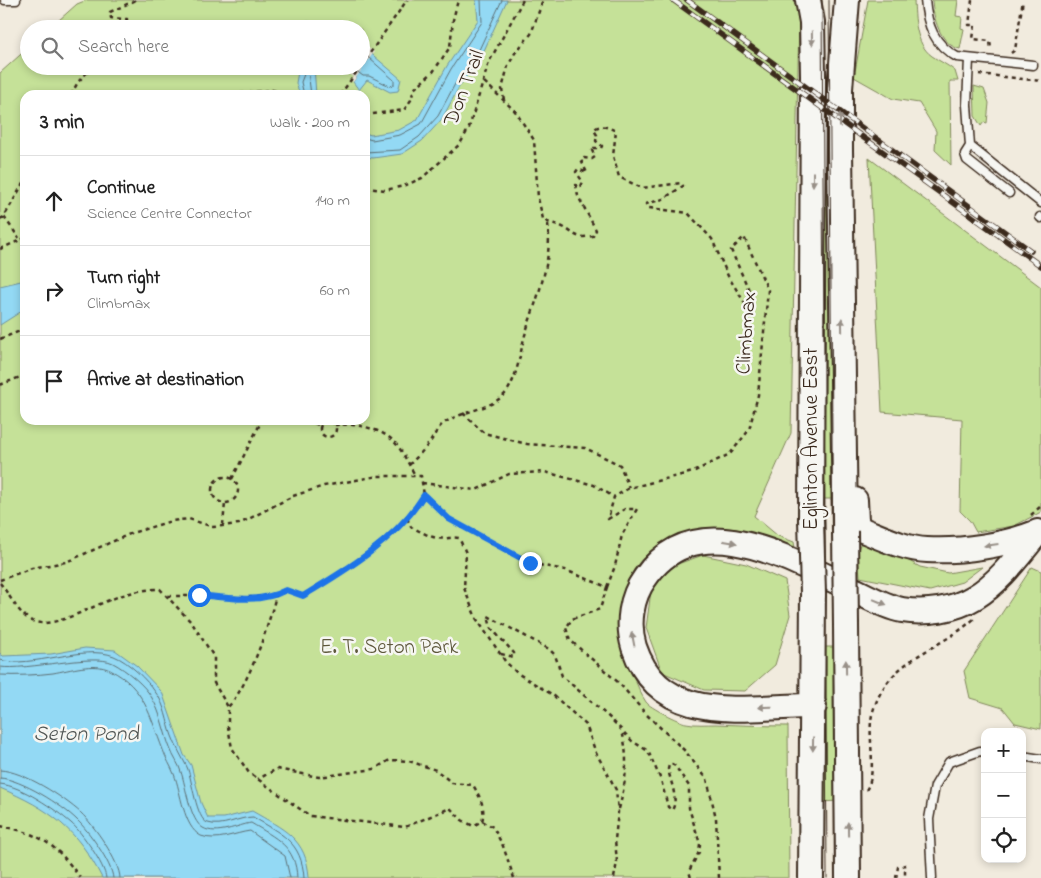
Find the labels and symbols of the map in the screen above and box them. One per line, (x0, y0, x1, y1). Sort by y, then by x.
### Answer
one-way arrow (809, 30, 817, 46)
street label: Don Trail (436, 46, 493, 131)
one-way arrow (836, 111, 844, 127)
one-way arrow (809, 172, 817, 188)
street label: Climbmax (729, 290, 765, 376)
one-way arrow (838, 316, 846, 332)
street label: Eglinton Avenue East (797, 348, 829, 530)
one-way arrow (723, 539, 739, 547)
one-way arrow (983, 541, 999, 549)
route end (519, 552, 542, 575)
route start (188, 584, 211, 607)
one-way arrow (873, 599, 888, 606)
one-way arrow (628, 630, 636, 646)
park label: E. T. Seton Park (320, 633, 459, 663)
one-way arrow (842, 659, 850, 675)
one-way arrow (757, 703, 773, 711)
water label: Seton Pond (33, 719, 140, 751)
one-way arrow (809, 736, 817, 752)
one-way arrow (844, 821, 852, 837)

